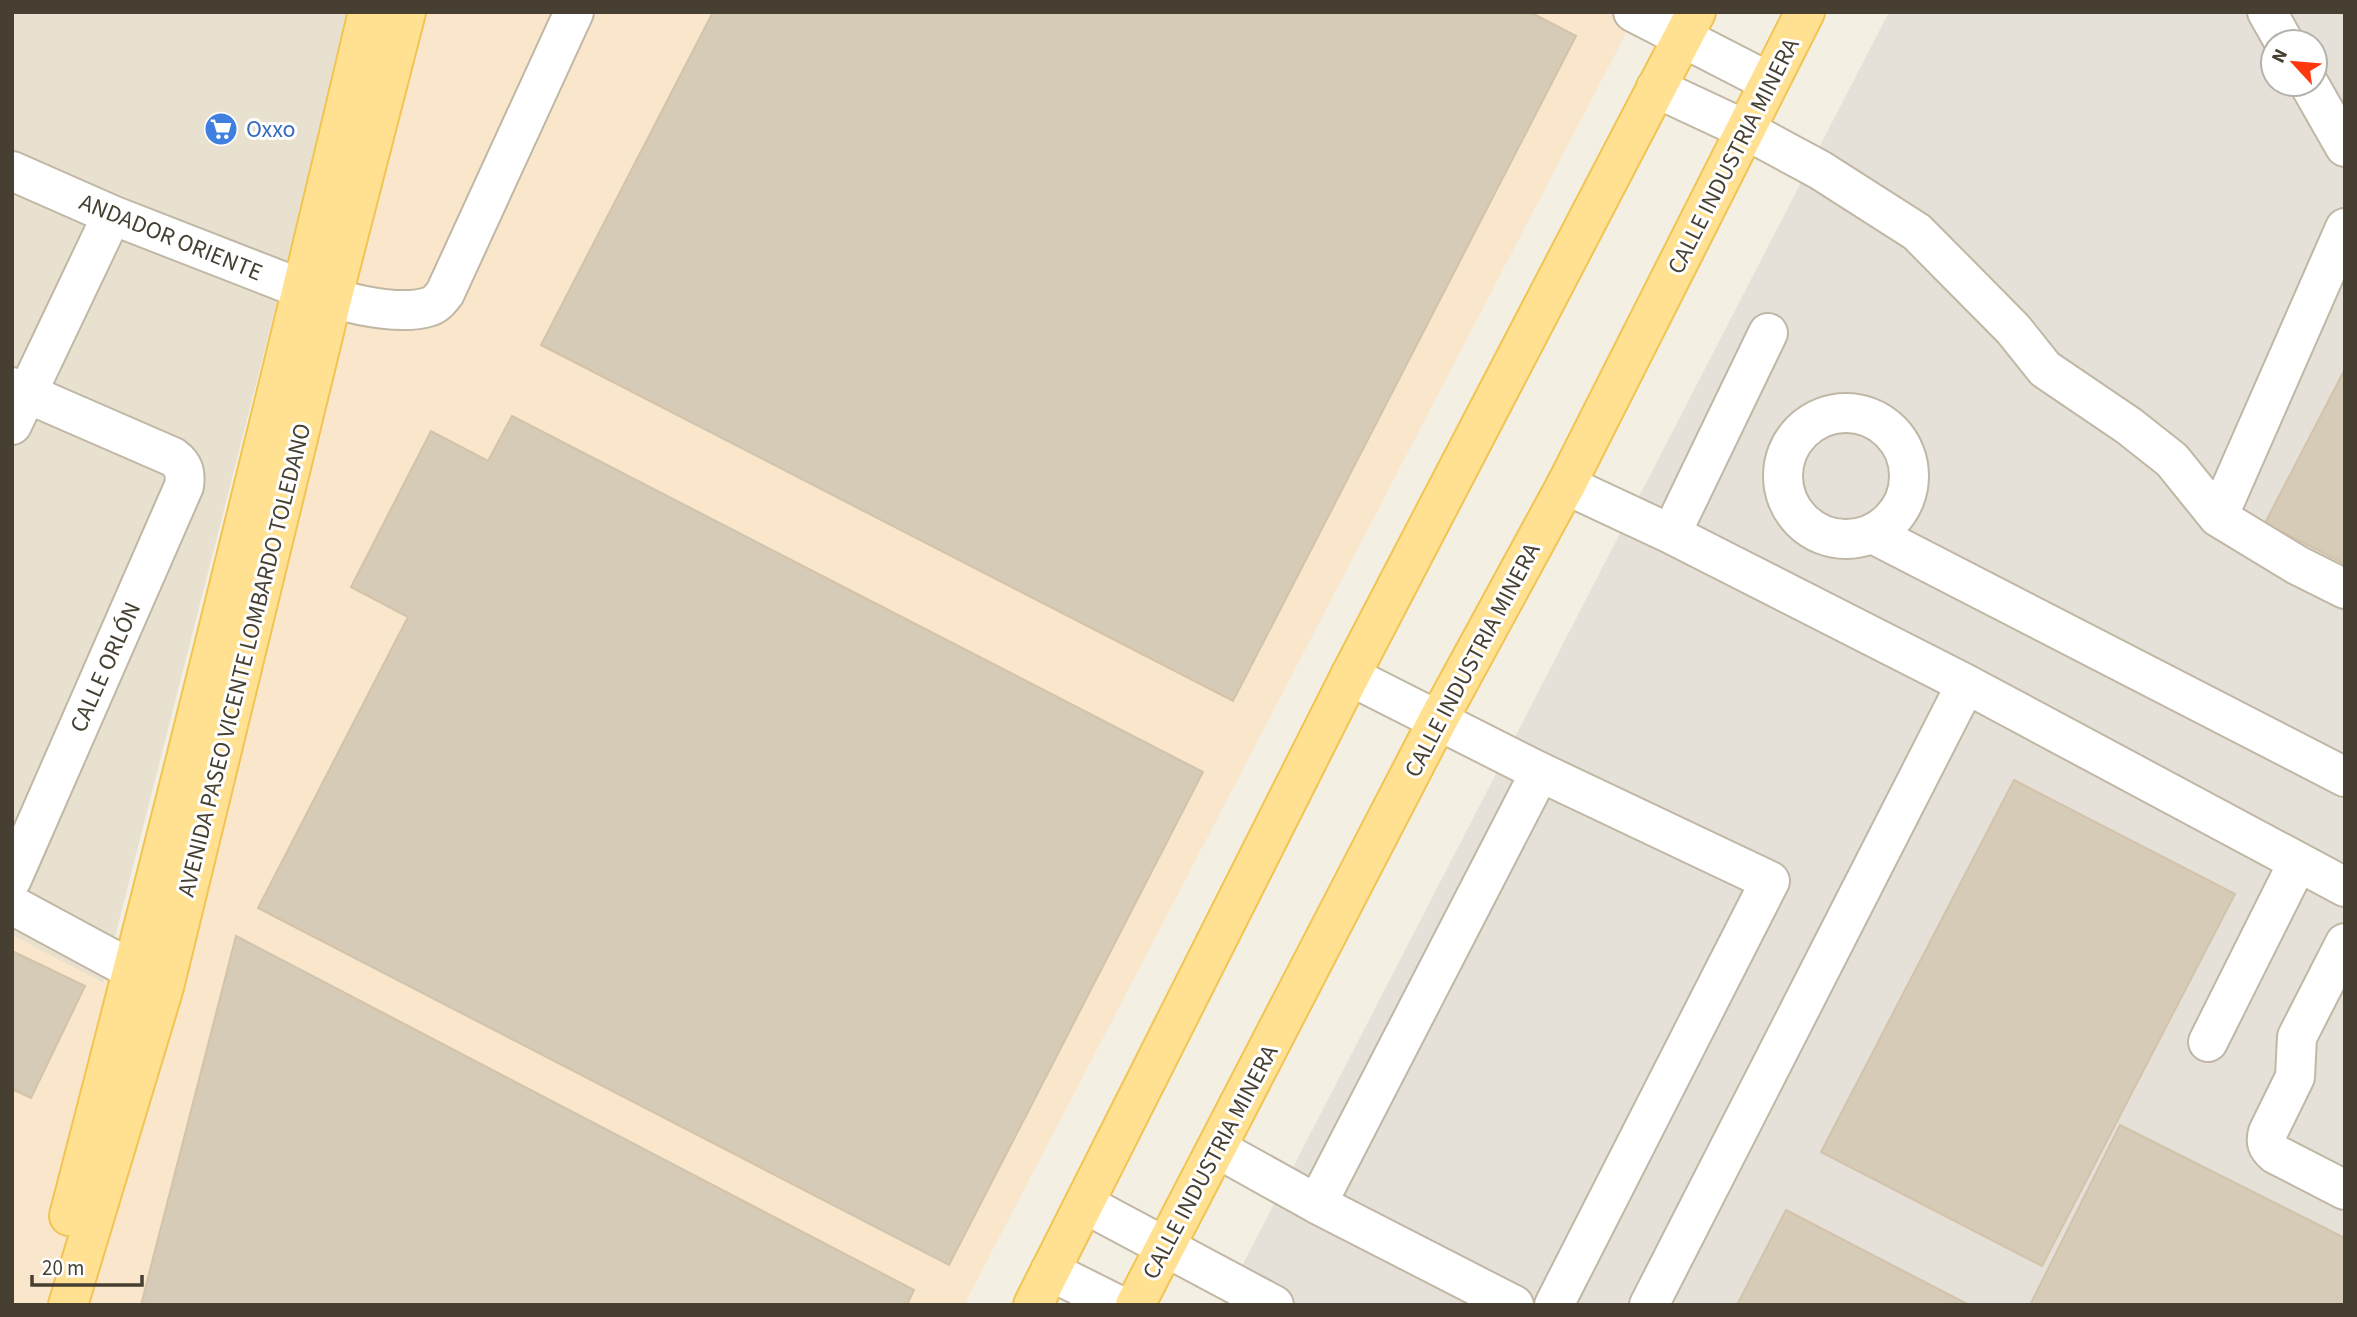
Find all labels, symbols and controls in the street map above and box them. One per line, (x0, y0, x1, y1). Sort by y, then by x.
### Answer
north arrow (2259, 28, 2329, 98)
street label: CALLE INDUSTRIA MINERA (1659, 32, 1808, 280)
text: N (2265, 45, 2295, 68)
supermarket icon: Oxxo (202, 110, 240, 148)
place label: Oxxo (246, 112, 296, 147)
street label: ANDADOR ORIENTE (74, 185, 268, 290)
street label: AVENIDA PASEO VICENTE LOMBARDO TOLEDANO (169, 420, 320, 901)
street label: CALLE INDUSTRIA MINERA (1396, 537, 1549, 784)
street label: CALLE ORLÓN (61, 596, 150, 738)
street label: CALLE INDUSTRIA MINERA (1134, 1039, 1287, 1286)
scale bar (32, 1244, 142, 1288)
text: 20 m (42, 1253, 84, 1283)

